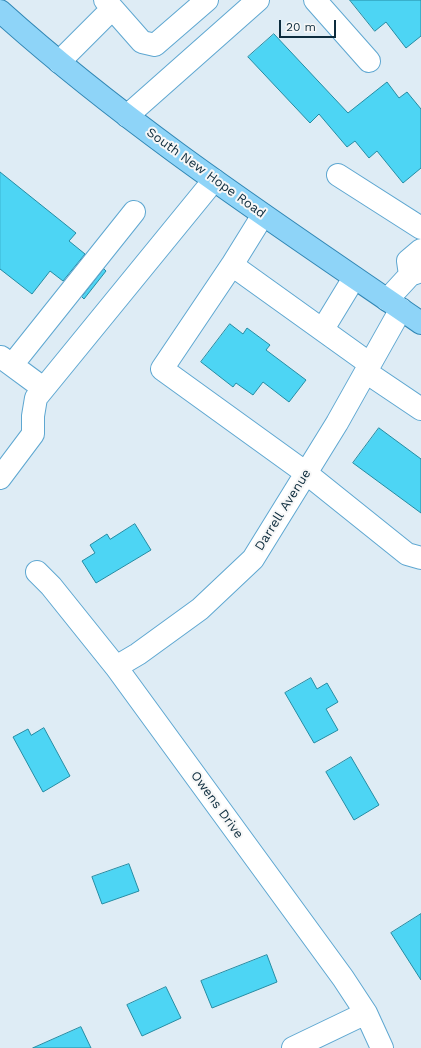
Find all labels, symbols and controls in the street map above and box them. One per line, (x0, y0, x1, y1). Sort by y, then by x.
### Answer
scale bar (281, 12, 338, 38)
text: 20 m (286, 20, 316, 34)
street label: South New Hope Road (143, 125, 269, 221)
street label: Darrell Avenue (252, 466, 314, 554)
street label: Owens Drive (187, 768, 247, 842)

